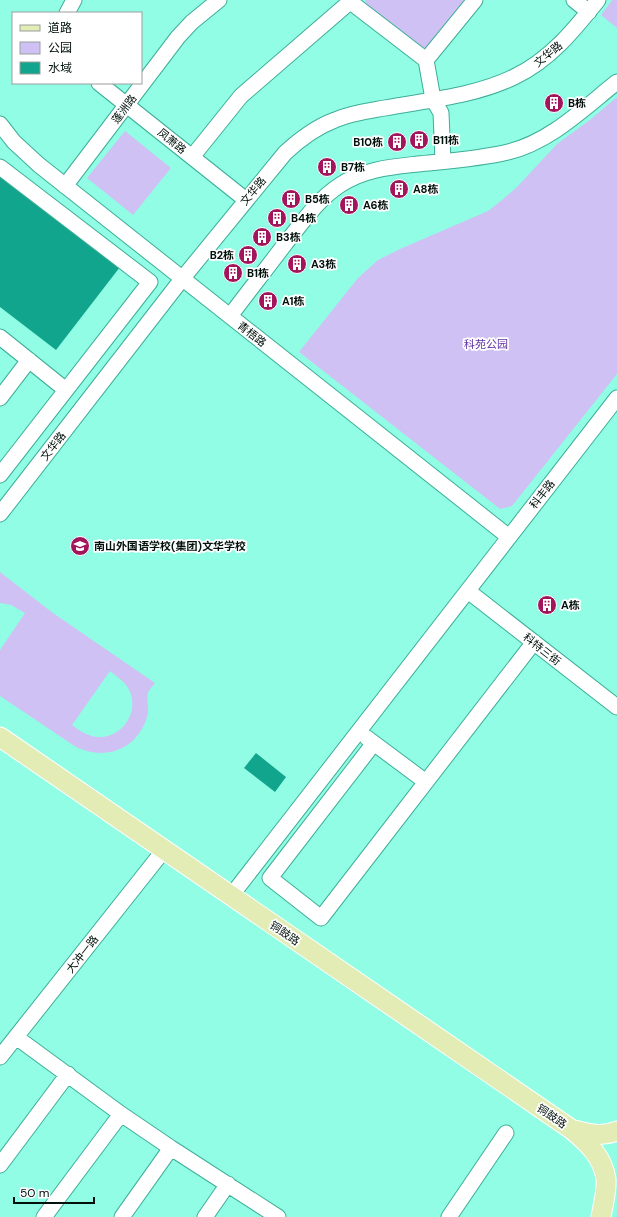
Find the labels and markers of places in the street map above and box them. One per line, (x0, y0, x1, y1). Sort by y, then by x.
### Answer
building icon: B栋 (543, 92, 565, 114)
place label: B栋 (568, 96, 586, 110)
building icon: B11栋 (408, 129, 430, 151)
building icon: B10栋 (386, 131, 408, 153)
place label: B11栋 (433, 133, 459, 147)
place label: B10栋 (353, 135, 383, 149)
building icon: B7栋 (316, 156, 338, 178)
place label: B7栋 (341, 160, 365, 174)
building icon: A8栋 (388, 178, 410, 200)
place label: A8栋 (413, 182, 439, 196)
building icon: B5栋 (280, 188, 302, 210)
place label: B5栋 (305, 192, 330, 206)
building icon: A6栋 (338, 194, 360, 216)
place label: A6栋 (363, 198, 388, 212)
building icon: B4栋 (266, 207, 288, 229)
place label: B4栋 (291, 211, 316, 225)
building icon: B3栋 (251, 226, 273, 248)
place label: B3栋 (276, 230, 301, 244)
building icon: B2栋 (237, 244, 259, 266)
place label: B2栋 (210, 248, 234, 262)
building icon: A3栋 (286, 253, 308, 275)
place label: A3栋 (311, 257, 336, 271)
building icon: B1栋 (222, 262, 244, 284)
place label: B1栋 (247, 266, 269, 280)
building icon: A1栋 (257, 290, 279, 312)
place label: A1栋 (282, 294, 304, 308)
school or university icon: 南山外国语学校(集团)文华学校 (69, 535, 91, 557)
place label: 南山外国语学校(集团)文华学校 (94, 539, 246, 553)
building icon: A栋 (536, 594, 558, 616)
place label: A栋 (561, 598, 580, 612)

